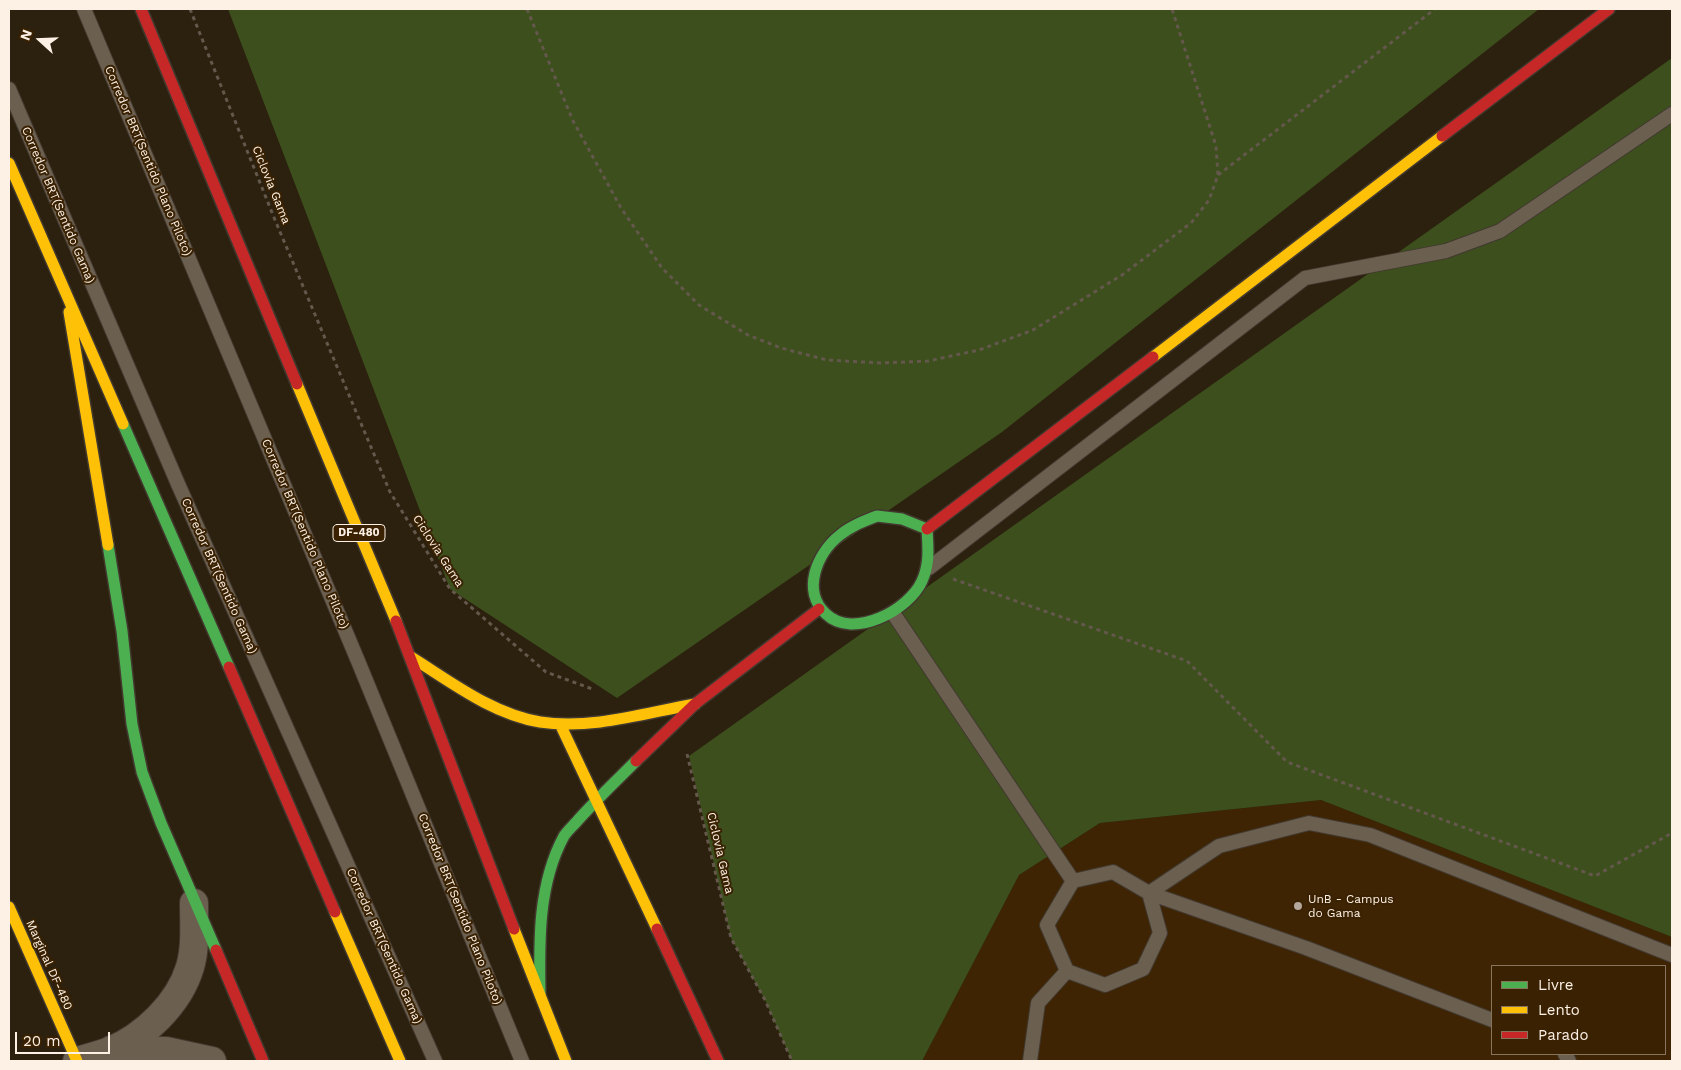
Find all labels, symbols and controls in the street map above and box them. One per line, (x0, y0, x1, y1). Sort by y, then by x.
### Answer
north arrow (15, 15, 65, 65)
text: N (17, 27, 35, 42)
street label: Corredor BRT(Sentido Plano Piloto) (101, 64, 195, 258)
street label: Corredor BRT(Sentido Gama) (18, 124, 98, 286)
street label: Ciclovia Gama (249, 144, 293, 226)
street label: Corredor BRT(Sentido Plano Piloto) (258, 437, 352, 631)
street label: Corredor BRT(Sentido Gama) (178, 496, 260, 656)
street label: Ciclovia Gama (409, 512, 467, 590)
road number: DF-480 (333, 524, 385, 542)
street label: Corredor BRT(Sentido Plano Piloto) (415, 811, 505, 1007)
street label: Ciclovia Gama (704, 811, 736, 895)
street label: Corredor BRT(Sentido Gama) (343, 866, 425, 1026)
place label: UnB - Campus do Gama (1308, 892, 1394, 920)
marker: UnB - Campus do Gama (1292, 900, 1304, 912)
street label: Marginal DF-480 (23, 918, 75, 1012)
legend (1491, 965, 1666, 1055)
text: Livre (1538, 976, 1573, 994)
text: Lento (1538, 1001, 1580, 1019)
scale bar (18, 1022, 112, 1054)
text: Parado (1538, 1026, 1588, 1044)
text: 20 m (23, 1032, 61, 1050)

